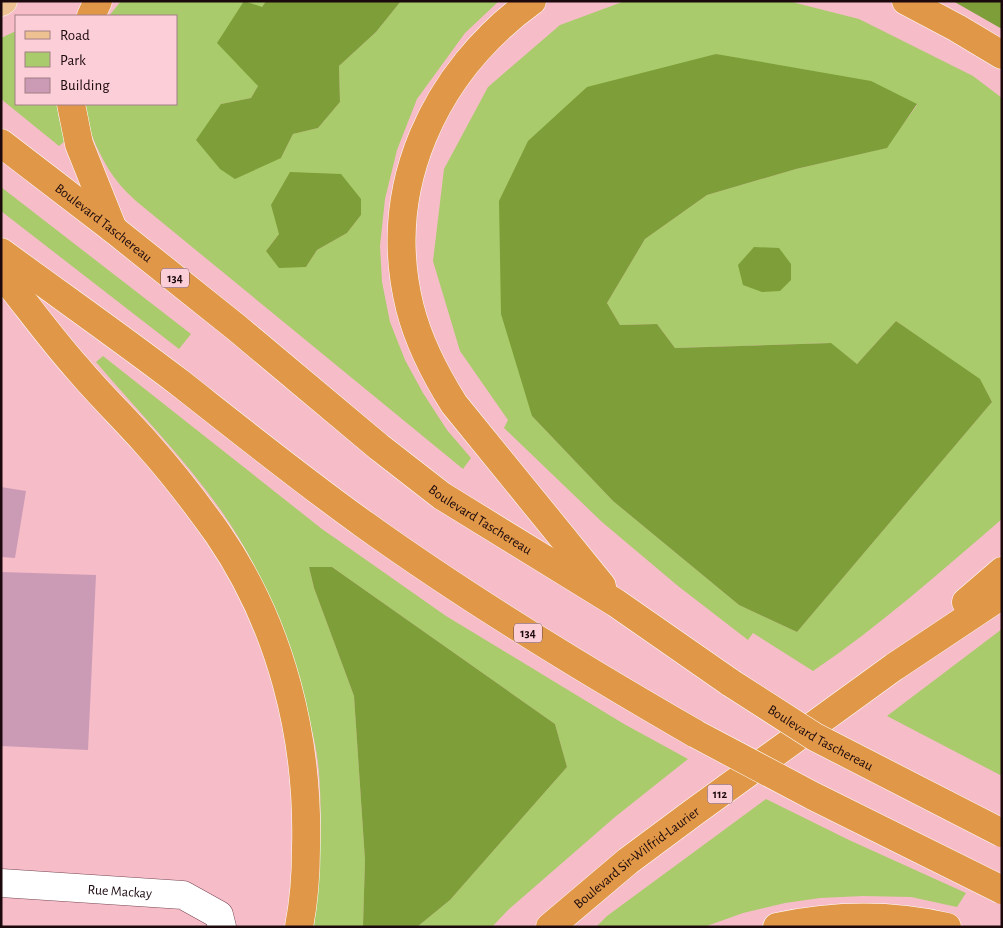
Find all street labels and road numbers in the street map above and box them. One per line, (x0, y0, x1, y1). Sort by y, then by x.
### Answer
street label: Boulevard Taschereau (52, 181, 154, 265)
road number: 134 (161, 268, 189, 288)
street label: Boulevard Taschereau (426, 482, 534, 558)
road number: 134 (514, 624, 542, 642)
street label: Boulevard Taschereau (765, 703, 875, 774)
road number: 112 (708, 784, 732, 804)
street label: Boulevard Sir-Wilfrid-Laurier (571, 804, 703, 912)
street label: Rue Mackay (87, 883, 152, 901)

